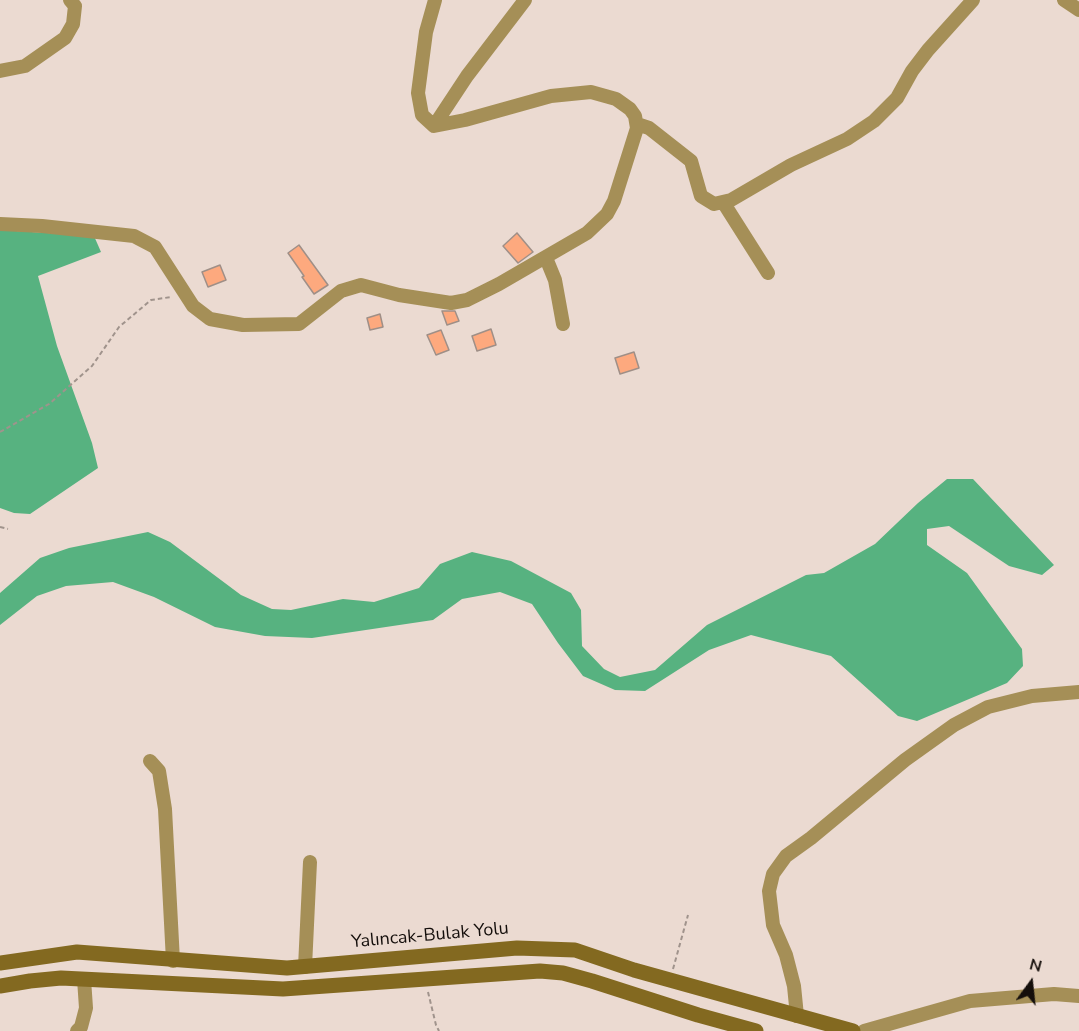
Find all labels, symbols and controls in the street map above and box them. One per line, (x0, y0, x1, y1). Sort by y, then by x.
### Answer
street label: Yalıncak-Bulak Yolu (350, 918, 510, 954)
north arrow (1001, 953, 1061, 1013)
text: N (1027, 953, 1044, 978)

